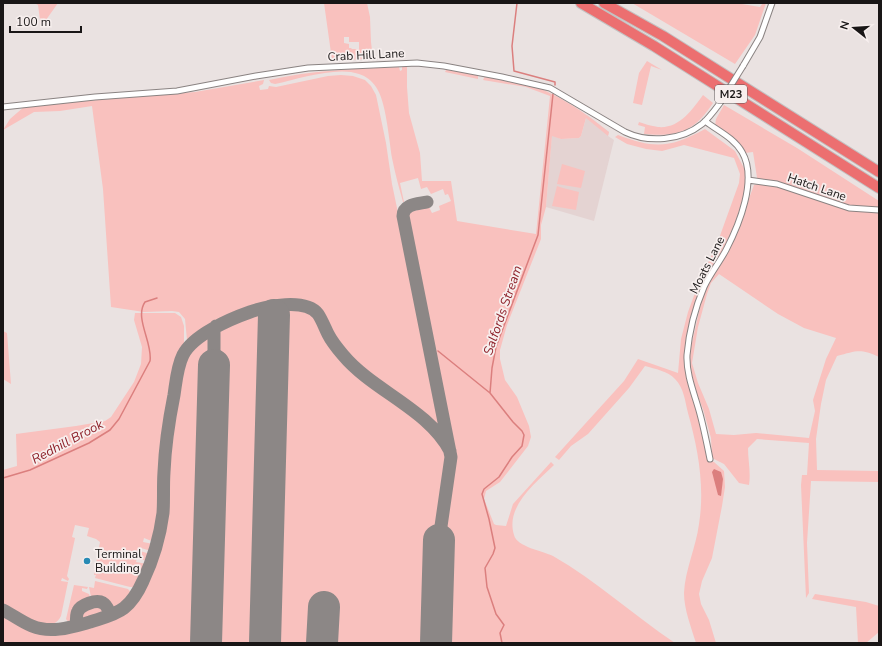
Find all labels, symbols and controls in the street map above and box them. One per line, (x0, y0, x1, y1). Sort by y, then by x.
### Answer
scale bar (10, 8, 81, 34)
north arrow (834, 8, 874, 48)
text: 100 m (16, 14, 51, 30)
text: N (837, 19, 853, 31)
street label: Crab Hill Lane (327, 45, 405, 65)
road number: M23 (715, 85, 747, 103)
street label: Hatch Lane (785, 169, 849, 205)
street label: Moats Lane (686, 234, 728, 296)
water label: Salfords Stream (479, 263, 527, 358)
water label: Redhill Brook (28, 415, 107, 468)
place label: Terminal Building (95, 546, 142, 576)
marker: Terminal Building (82, 556, 92, 566)

